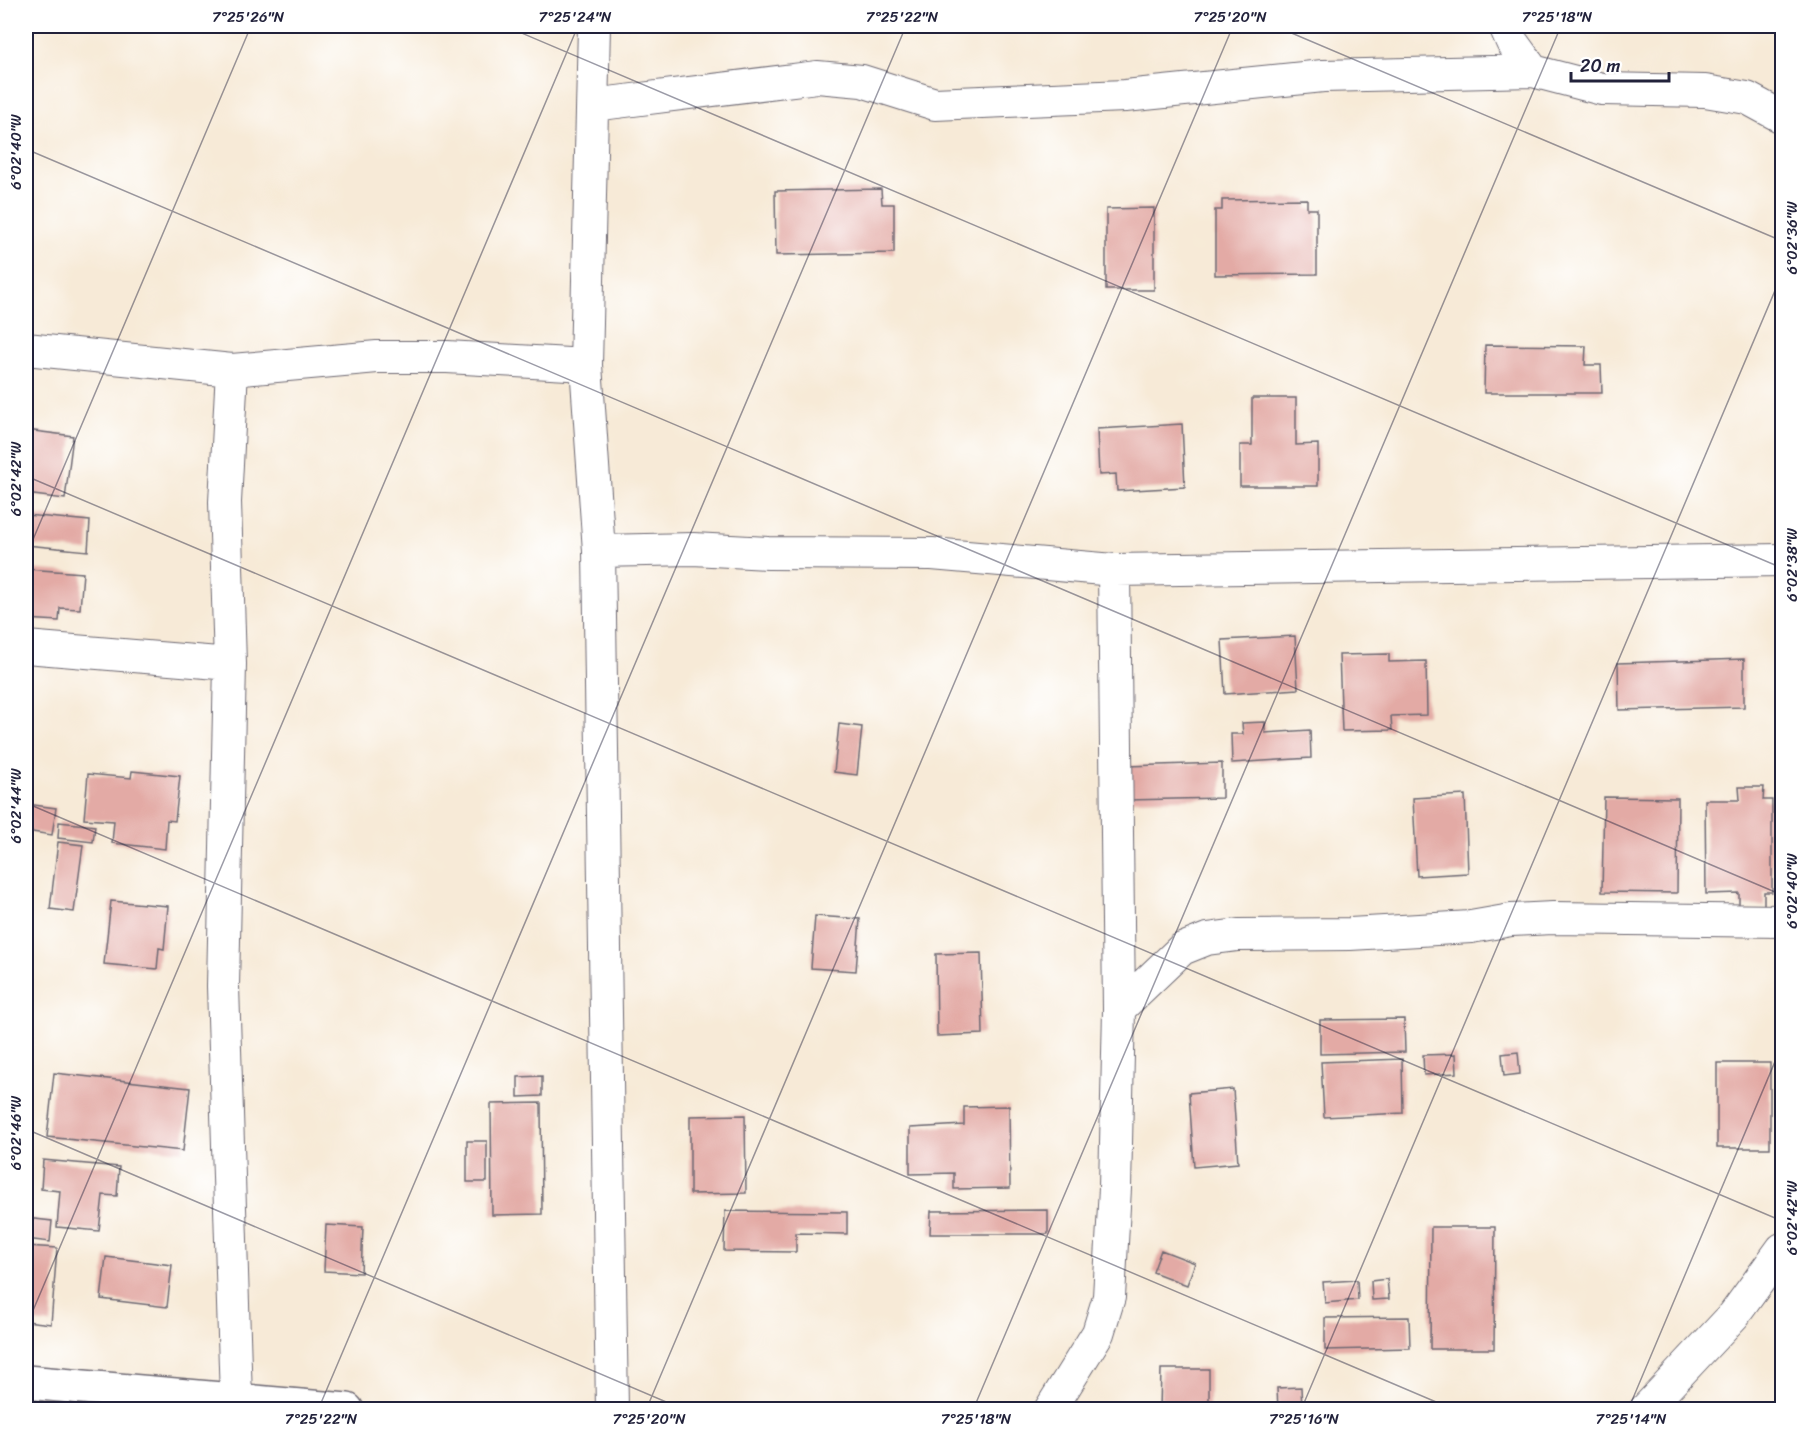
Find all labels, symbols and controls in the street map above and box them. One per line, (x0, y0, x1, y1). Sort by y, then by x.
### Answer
text: 7°25'26"N (212, 4, 285, 30)
text: 7°25'24"N (538, 4, 612, 30)
text: 7°25'22"N (866, 4, 939, 30)
text: 7°25'20"N (1193, 4, 1267, 30)
text: 7°25'18"N (1522, 4, 1593, 30)
scale bar (1571, 45, 1668, 83)
text: 20 m (1580, 50, 1620, 82)
text: 6°02'40"W (3, 114, 29, 190)
text: 6°02'36"W (1779, 201, 1805, 275)
text: 6°02'42"W (3, 441, 29, 516)
text: 6°02'38"W (1779, 528, 1805, 602)
text: 6°02'44"W (3, 768, 29, 844)
text: 6°02'40"W (1779, 853, 1805, 929)
text: 6°02'46"W (3, 1095, 29, 1170)
text: 6°02'42"W (1779, 1180, 1805, 1255)
text: 7°25'22"N (285, 1406, 358, 1432)
text: 7°25'20"N (612, 1406, 686, 1432)
text: 7°25'18"N (941, 1406, 1012, 1432)
text: 7°25'16"N (1269, 1406, 1340, 1432)
text: 7°25'14"N (1596, 1406, 1667, 1432)

